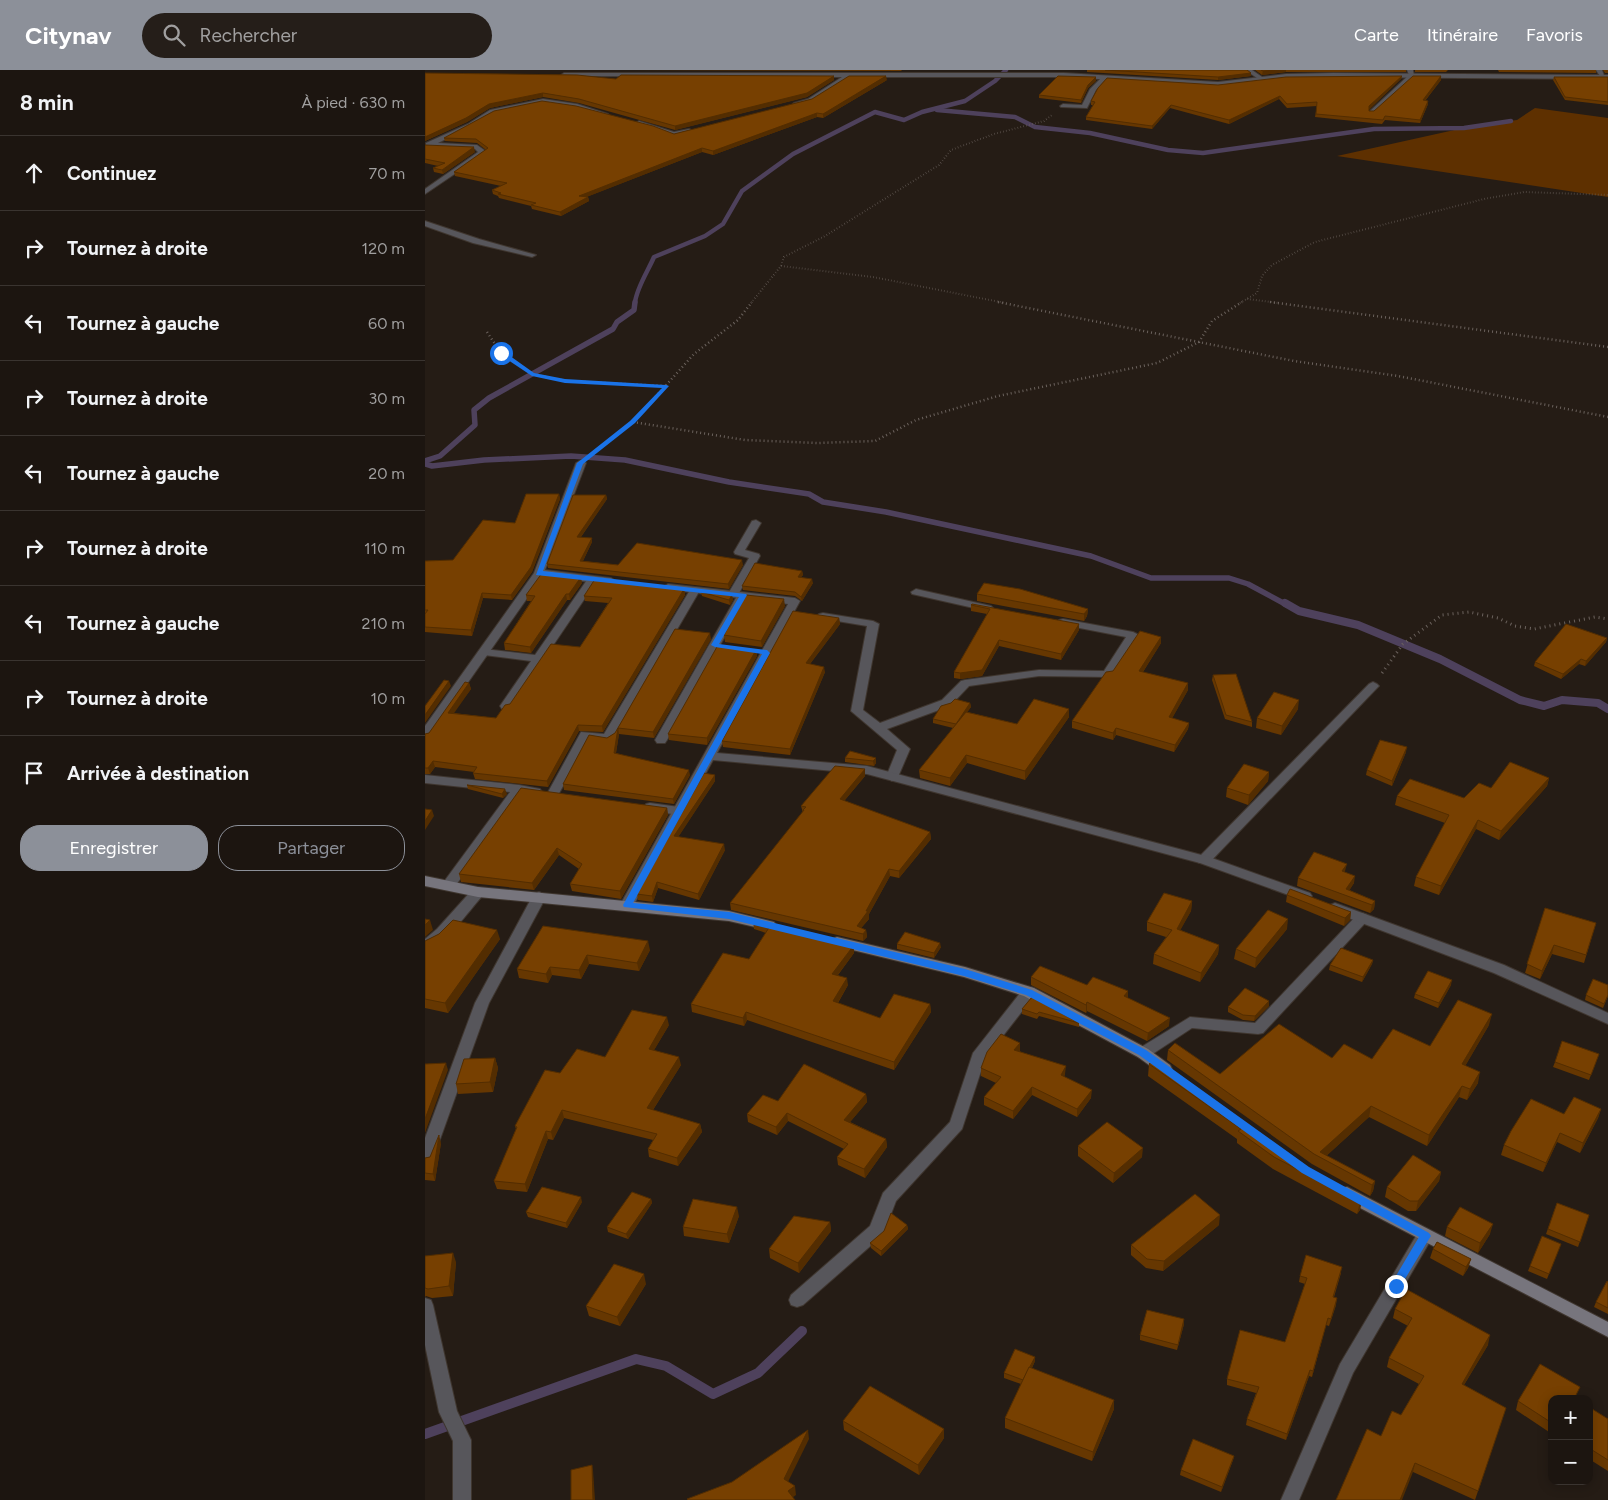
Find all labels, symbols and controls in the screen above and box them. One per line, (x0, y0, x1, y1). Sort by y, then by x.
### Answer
search box (142, 13, 492, 58)
text: Citynav (25, 21, 112, 50)
icon: search (160, 21, 188, 49)
text: Rechercher (200, 24, 297, 47)
text: Carte (1354, 24, 1399, 46)
text: Itinéraire (1427, 24, 1498, 46)
text: Favoris (1526, 24, 1583, 46)
text: 8 min (20, 90, 74, 115)
text: À pied · 630 m (301, 93, 405, 112)
icon: ahead (20, 159, 48, 187)
text: Continuez (67, 162, 156, 185)
text: 70 m (369, 164, 405, 183)
icon: right (20, 234, 48, 262)
text: Tournez à droite (67, 237, 208, 260)
text: 120 m (362, 239, 405, 258)
icon: left (20, 309, 48, 337)
text: Tournez à gauche (67, 312, 219, 335)
text: 60 m (368, 314, 405, 333)
route start (490, 342, 513, 365)
icon: right (20, 384, 48, 412)
text: Tournez à droite (67, 387, 208, 410)
text: 30 m (368, 389, 405, 408)
icon: left (20, 459, 48, 487)
text: Tournez à gauche (67, 462, 219, 485)
text: 20 m (368, 464, 405, 483)
icon: right (20, 534, 48, 562)
text: Tournez à droite (67, 537, 208, 560)
text: 110 m (364, 539, 405, 558)
icon: left (20, 609, 48, 637)
text: Tournez à gauche (67, 612, 219, 635)
text: 210 m (362, 614, 405, 633)
icon: right (20, 684, 48, 712)
text: Tournez à droite (67, 687, 208, 710)
text: 10 m (371, 689, 405, 708)
icon: arrive (20, 759, 48, 787)
text: Arrivée à destination (67, 762, 249, 785)
button: Enregistrer (20, 825, 208, 871)
button: Partager (218, 825, 405, 871)
route end (1385, 1275, 1408, 1298)
map controls (1548, 1395, 1593, 1485)
button: + (1548, 1395, 1593, 1440)
button: − (1548, 1440, 1593, 1485)

